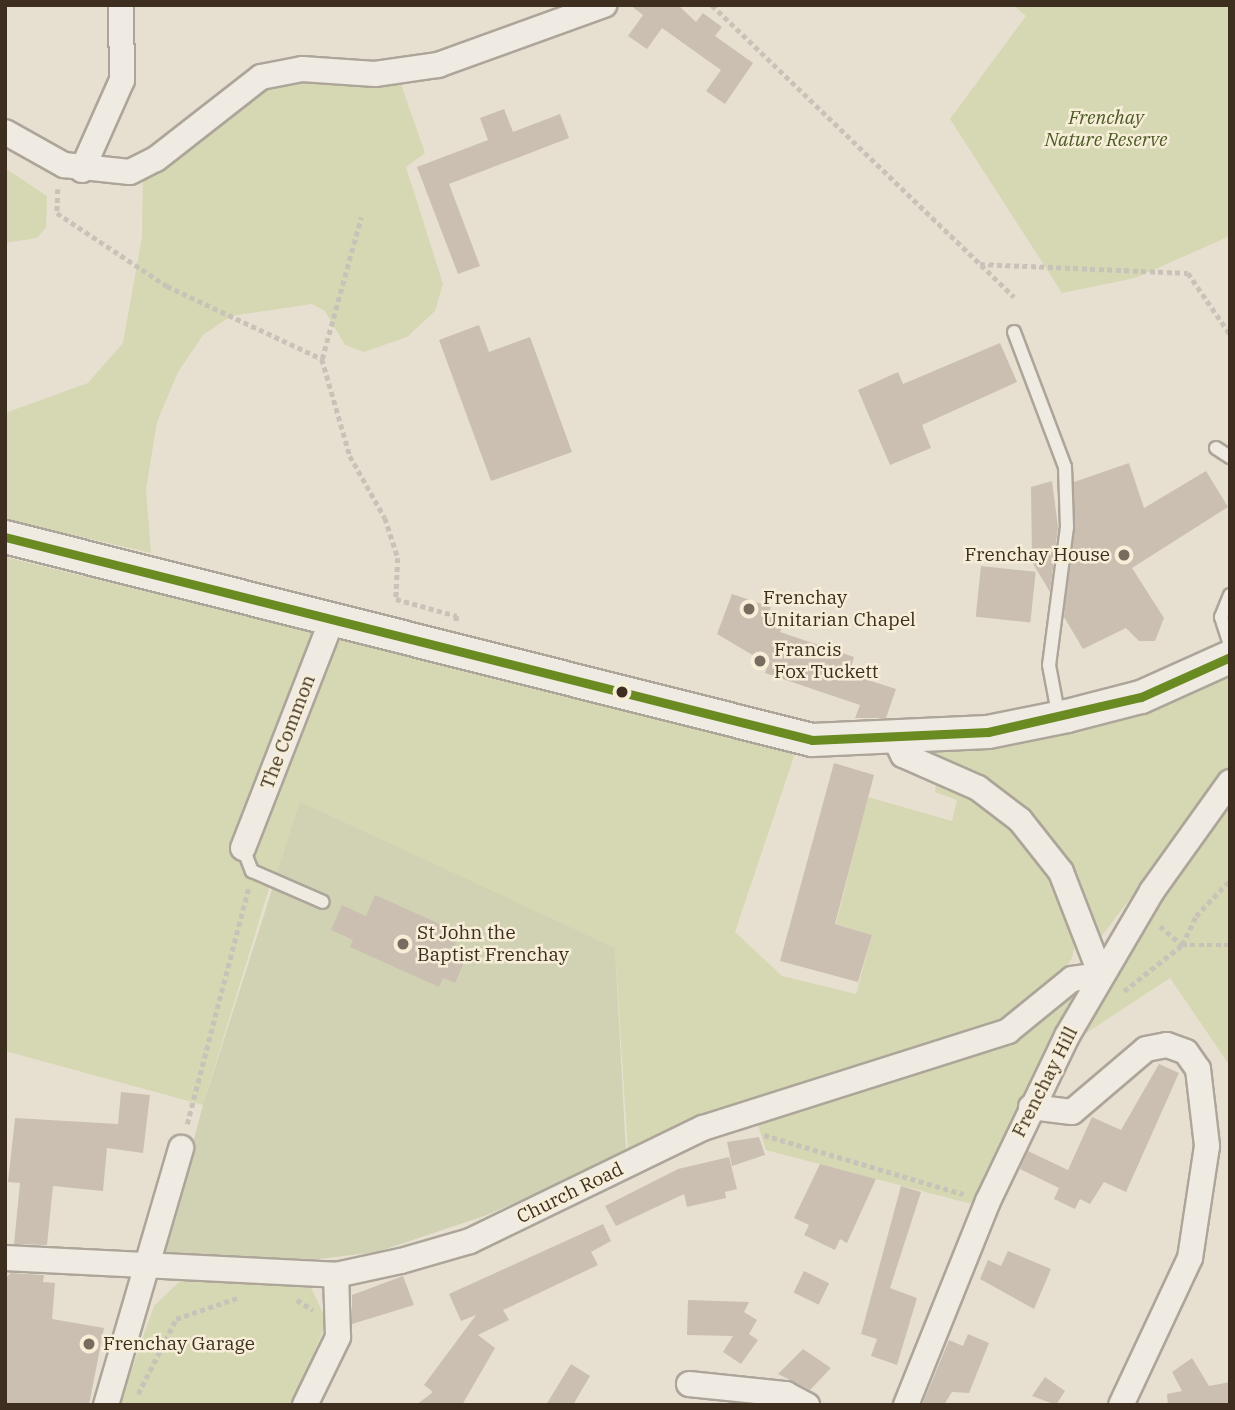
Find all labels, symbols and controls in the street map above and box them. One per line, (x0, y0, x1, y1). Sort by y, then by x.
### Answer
park label: Frenchay Nature Reserve (1045, 107, 1167, 151)
place label: Frenchay House (965, 544, 1110, 566)
marker: Frenchay House (1116, 547, 1132, 563)
place label: Frenchay Unitarian Chapel (763, 587, 916, 631)
marker: Frenchay Unitarian Chapel (741, 601, 757, 617)
place label: Francis Fox Tuckett (774, 639, 878, 683)
marker: Francis Fox Tuckett (752, 653, 768, 669)
street label: The Common (256, 672, 320, 792)
unlabelled marker (615, 685, 629, 699)
place label: St John the Baptist Frenchay (417, 922, 569, 966)
marker: St John the Baptist Frenchay (395, 936, 411, 952)
street label: Frenchay Hill (1007, 1023, 1083, 1141)
street label: Church Road (513, 1157, 627, 1229)
place label: Frenchay Garage (103, 1333, 255, 1355)
marker: Frenchay Garage (81, 1336, 97, 1352)

